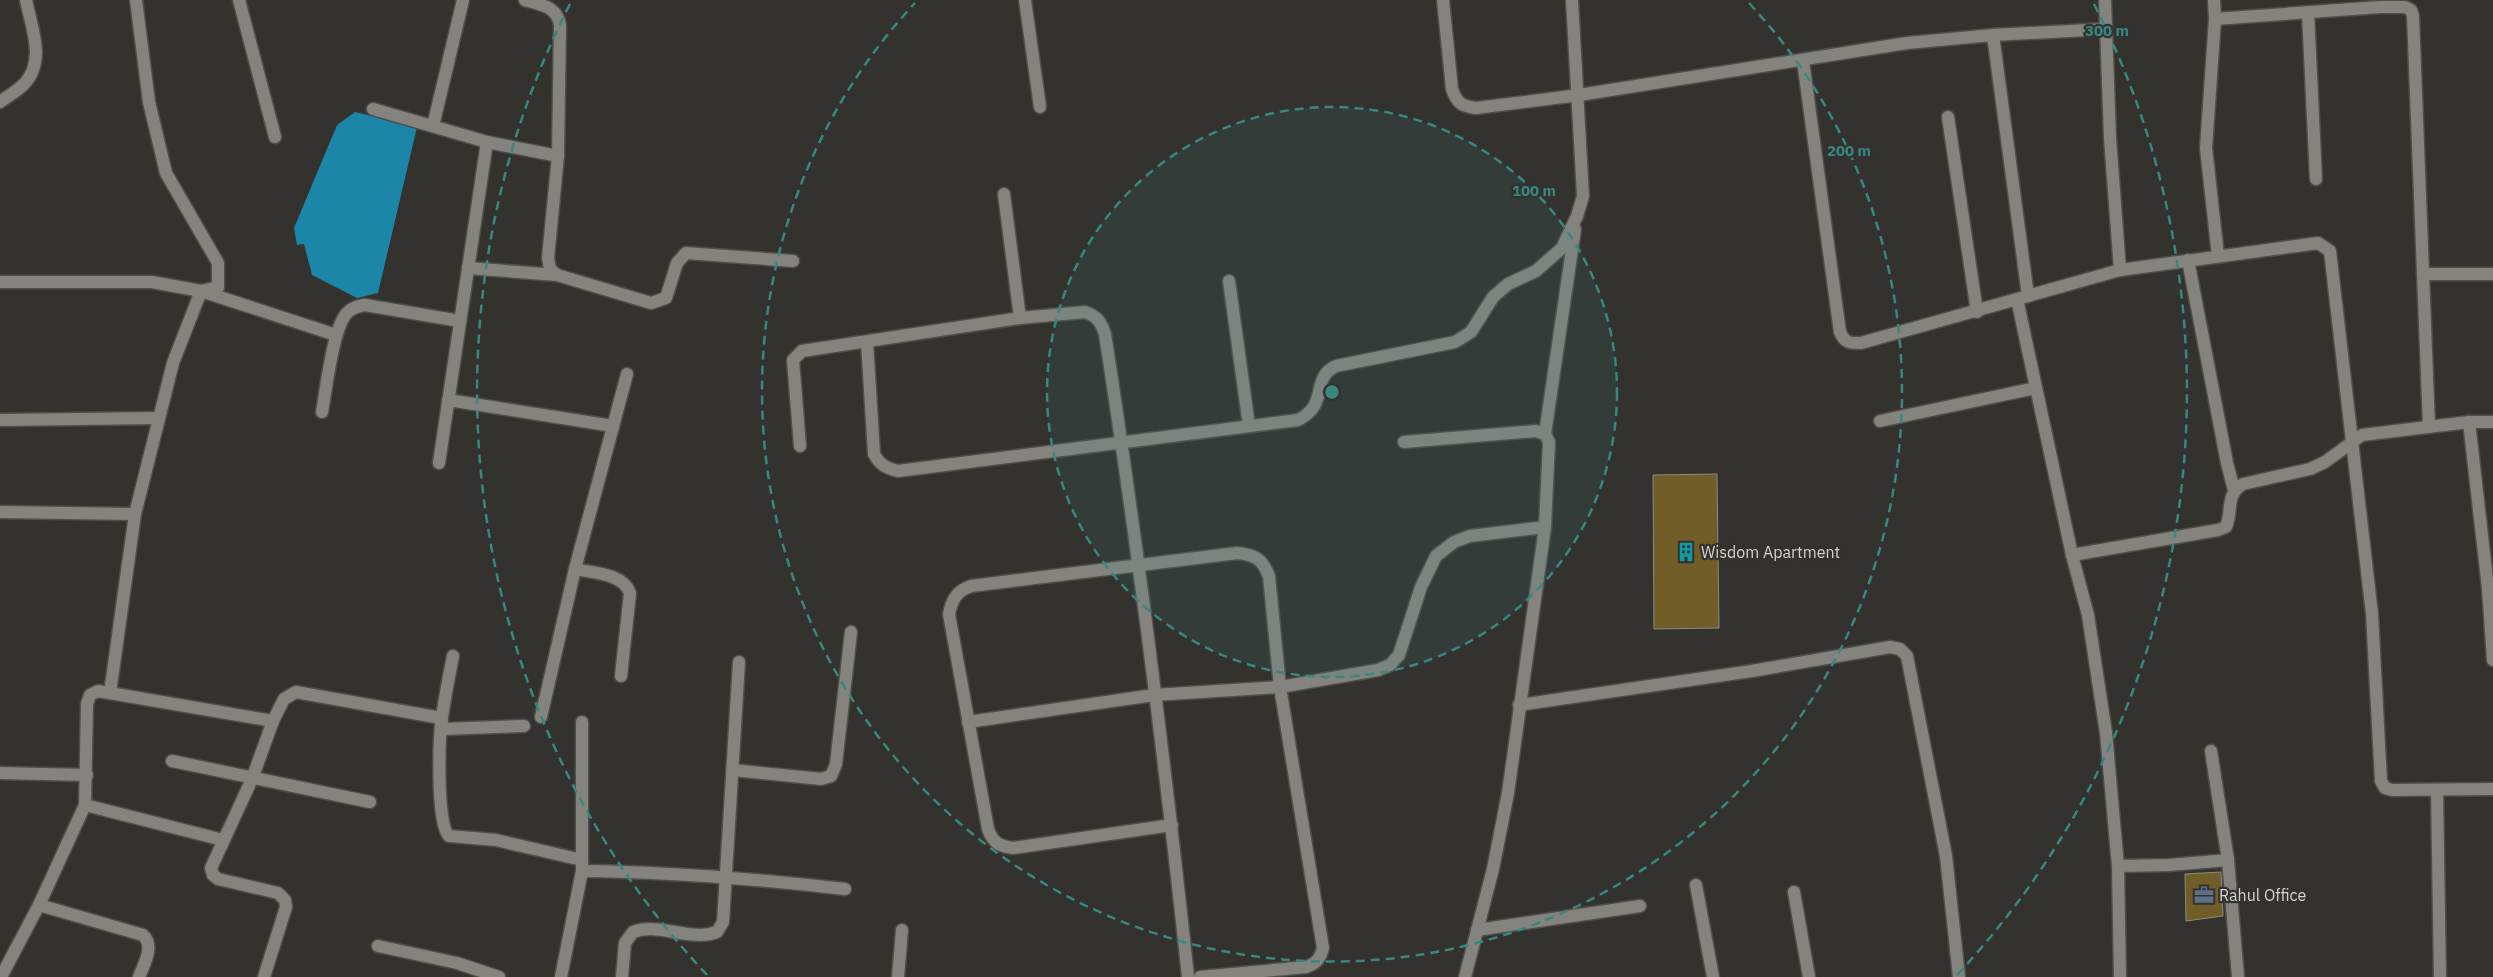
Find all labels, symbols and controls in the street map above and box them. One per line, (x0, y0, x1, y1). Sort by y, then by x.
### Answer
text: 300 m (2085, 21, 2129, 40)
text: 200 m (1827, 141, 1871, 160)
text: 100 m (1512, 181, 1556, 200)
centre of rings (1323, 383, 1341, 401)
building icon: Wisdom Apartment (1675, 541, 1697, 563)
place label: Wisdom Apartment (1701, 542, 1840, 562)
office icon: Rahul Office (2193, 884, 2215, 906)
place label: Rahul Office (2219, 885, 2306, 905)

